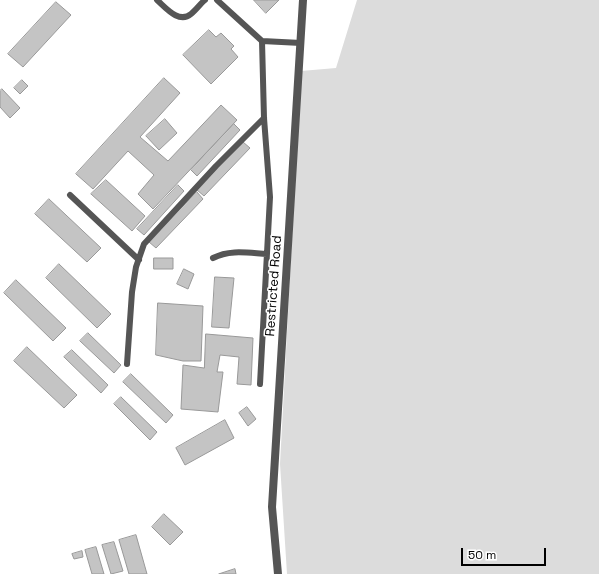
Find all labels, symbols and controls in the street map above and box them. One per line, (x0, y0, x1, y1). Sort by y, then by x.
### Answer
street label: Restricted Road (263, 235, 285, 337)
scale bar (463, 540, 548, 566)
text: 50 m (468, 547, 496, 563)

